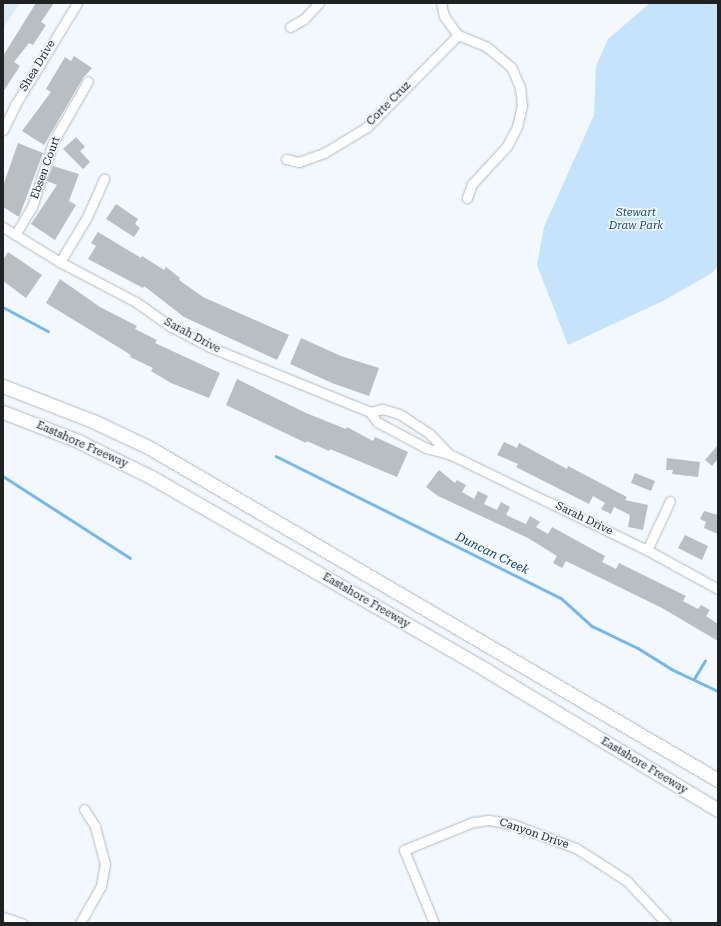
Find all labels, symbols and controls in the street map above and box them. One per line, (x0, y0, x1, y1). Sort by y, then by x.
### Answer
street label: Shea Drive (18, 38, 58, 94)
street label: Corte Cruz (364, 79, 414, 129)
street label: Ebsen Court (29, 135, 63, 201)
park label: Stewart Draw Park (609, 207, 663, 233)
street label: Sarah Drive (162, 316, 222, 356)
street label: Eastshore Freeway (34, 419, 130, 471)
street label: Sarah Drive (553, 500, 615, 538)
water label: Duncan Creek (453, 530, 531, 578)
street label: Eastshore Freeway (320, 571, 412, 631)
street label: Eastshore Freeway (598, 735, 690, 797)
street label: Canyon Drive (498, 816, 570, 852)

